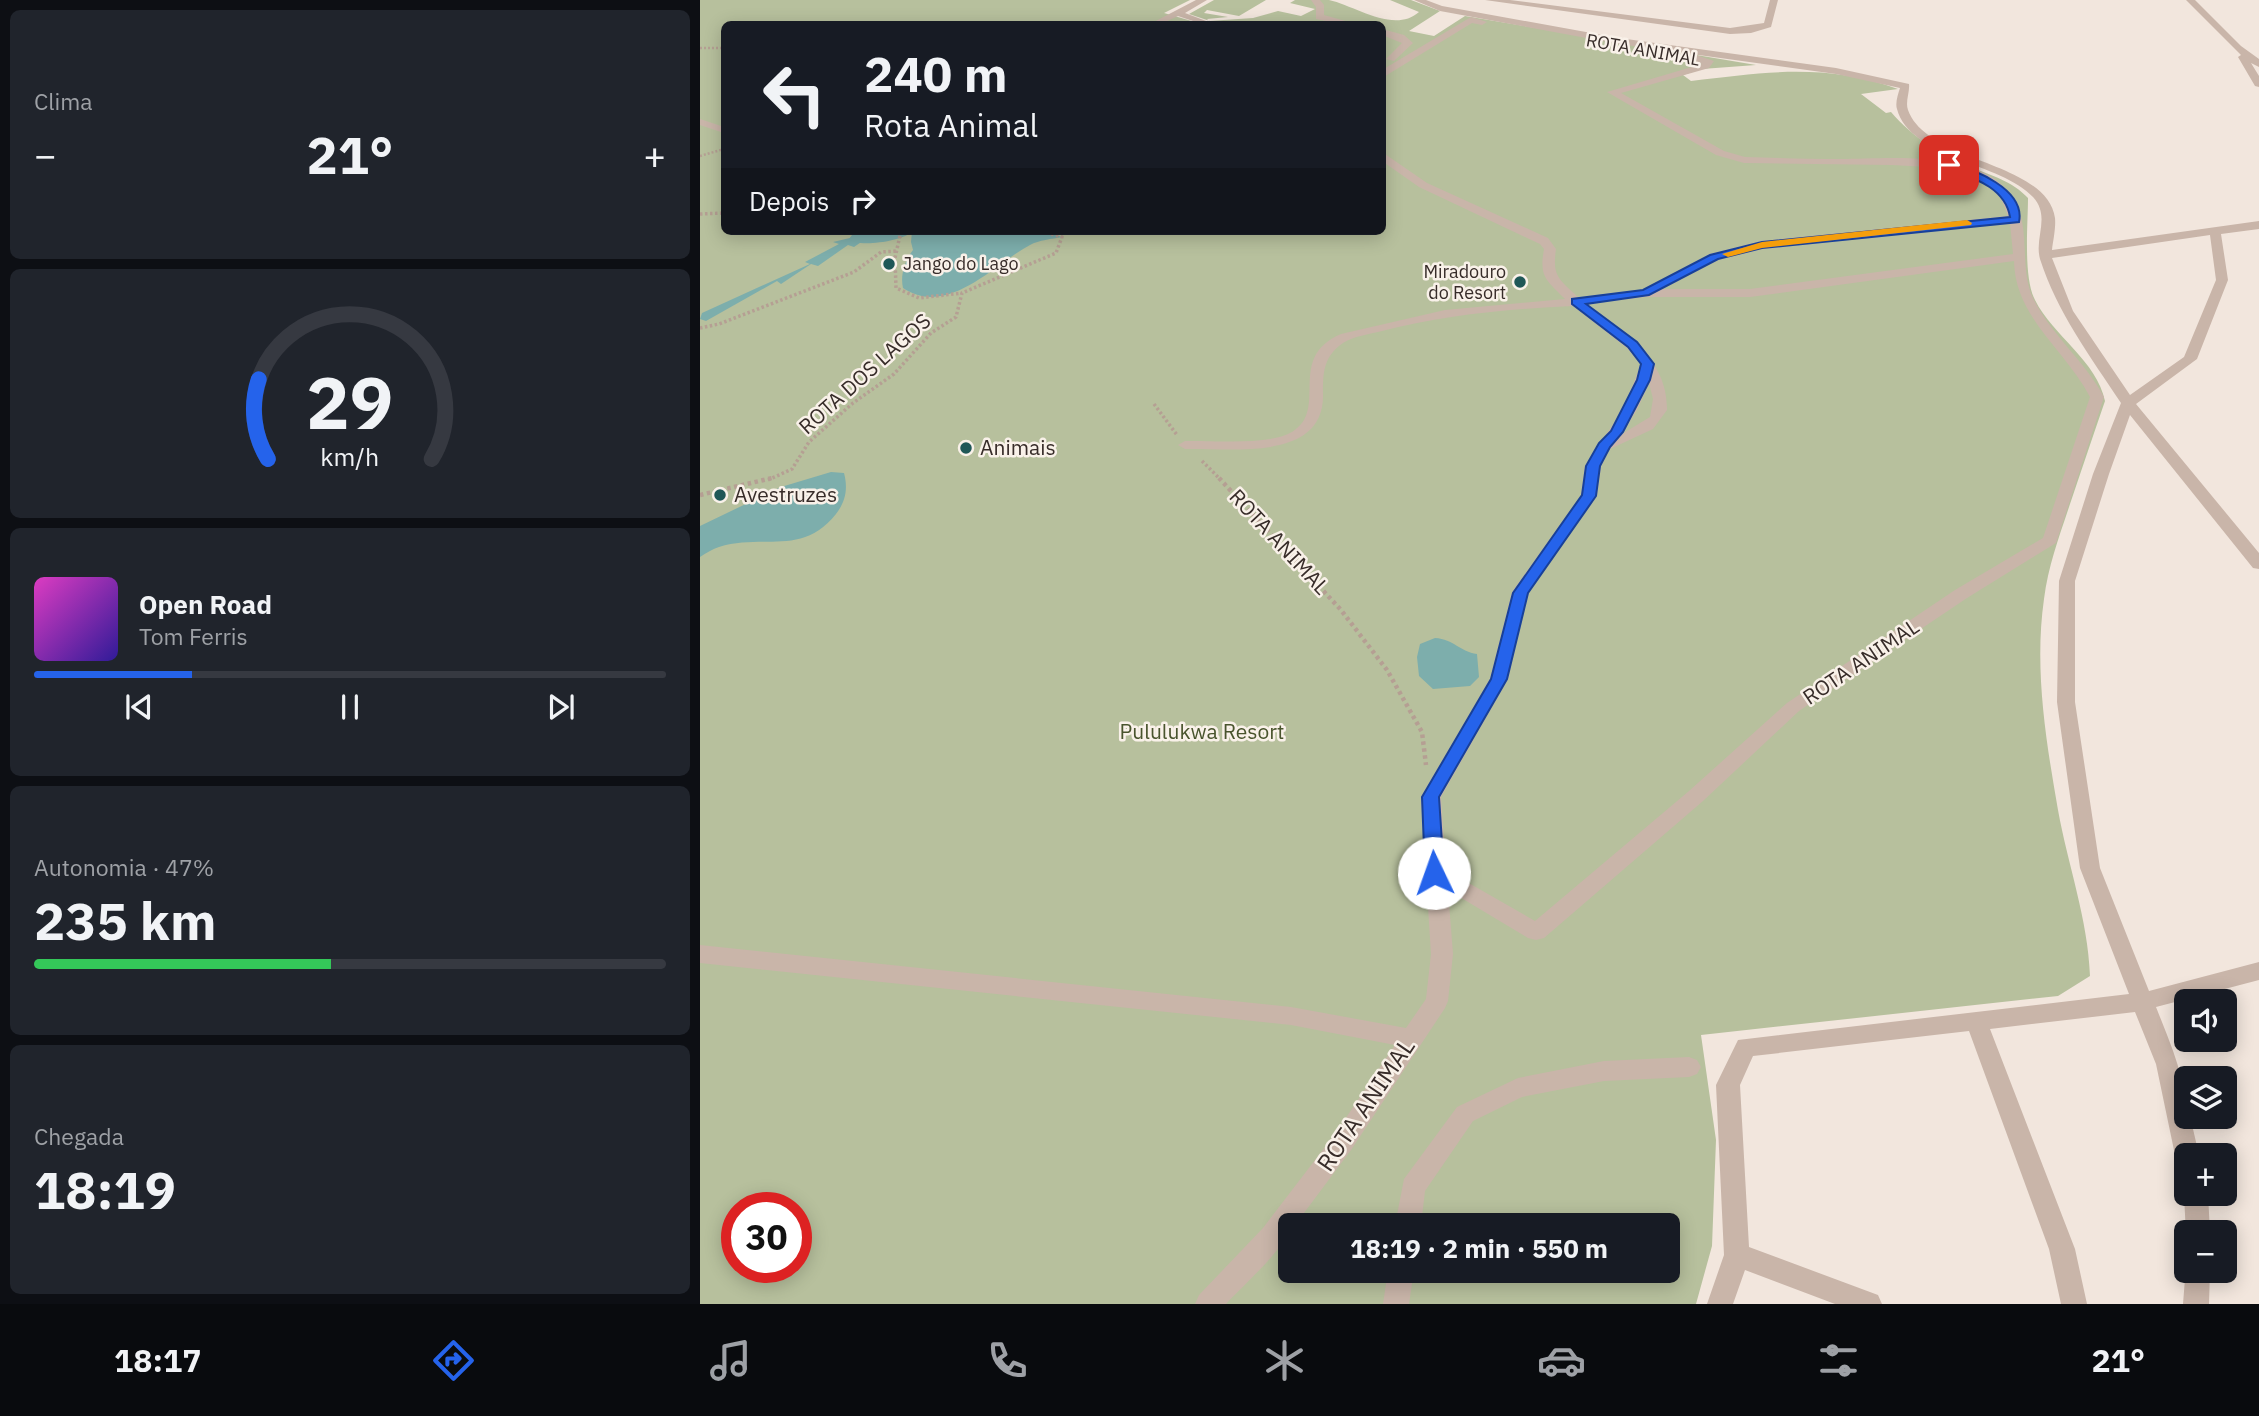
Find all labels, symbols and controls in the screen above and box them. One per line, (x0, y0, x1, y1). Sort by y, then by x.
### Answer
street label: ROTA ANIMAL (1584, 28, 1702, 71)
text: 240 m (864, 42, 1008, 105)
icon: left (749, 49, 840, 140)
text: Clima (34, 86, 93, 116)
text: Rota Animal (864, 104, 1038, 146)
text: 21° (307, 121, 393, 188)
text: − (34, 130, 57, 179)
text: + (643, 130, 666, 179)
pin (1919, 135, 1979, 195)
icon: arrive (1930, 146, 1968, 184)
icon: right (844, 182, 882, 220)
text: Depois (749, 184, 830, 218)
place label: Jango do Lago (903, 252, 1019, 275)
marker: Jango do Lago (881, 256, 897, 272)
place label: Miradouro do Resort (1423, 260, 1506, 304)
marker: Miradouro do Resort (1512, 274, 1528, 290)
street label: ROTA DOS LAGOS (792, 306, 936, 440)
text: 29 (306, 355, 394, 450)
place label: Animais (980, 433, 1056, 461)
text: km/h (321, 440, 379, 473)
marker: Animais (958, 440, 974, 456)
place label: Avestruzes (734, 480, 837, 508)
street label: ROTA ANIMAL (1224, 483, 1336, 600)
marker: Avestruzes (712, 487, 728, 503)
text: Open Road (139, 587, 272, 621)
street label: ROTA ANIMAL (1797, 612, 1924, 710)
text: Tom Ferris (139, 621, 248, 651)
icon: previous (120, 688, 158, 726)
icon: pause (331, 688, 369, 726)
icon: next (542, 688, 580, 726)
park label: Pululukwa Resort (1120, 717, 1284, 745)
position arrow (1397, 836, 1471, 910)
text: Autonomia · 47% (34, 852, 214, 882)
text: 235 km (34, 887, 216, 954)
map controls (2174, 989, 2237, 1283)
button: sound (2174, 989, 2237, 1052)
street label: ROTA ANIMAL (1309, 1032, 1421, 1177)
button: layers (2174, 1066, 2237, 1129)
text: Chegada (34, 1121, 124, 1151)
button: + (2174, 1143, 2237, 1206)
text: 18:19 (34, 1156, 176, 1223)
speed limit sign: 30 (721, 1192, 812, 1283)
button: − (2174, 1220, 2237, 1283)
text: 18:19 · 2 min · 550 m (1350, 1231, 1608, 1265)
icon: directions (429, 1336, 478, 1385)
icon: music (706, 1336, 755, 1385)
icon: phone (983, 1336, 1032, 1385)
icon: climate (1260, 1336, 1309, 1385)
icon: car (1537, 1336, 1586, 1385)
icon: filters (1814, 1336, 1863, 1385)
text: 18:17 (114, 1339, 201, 1381)
text: 21° (2091, 1339, 2145, 1381)

